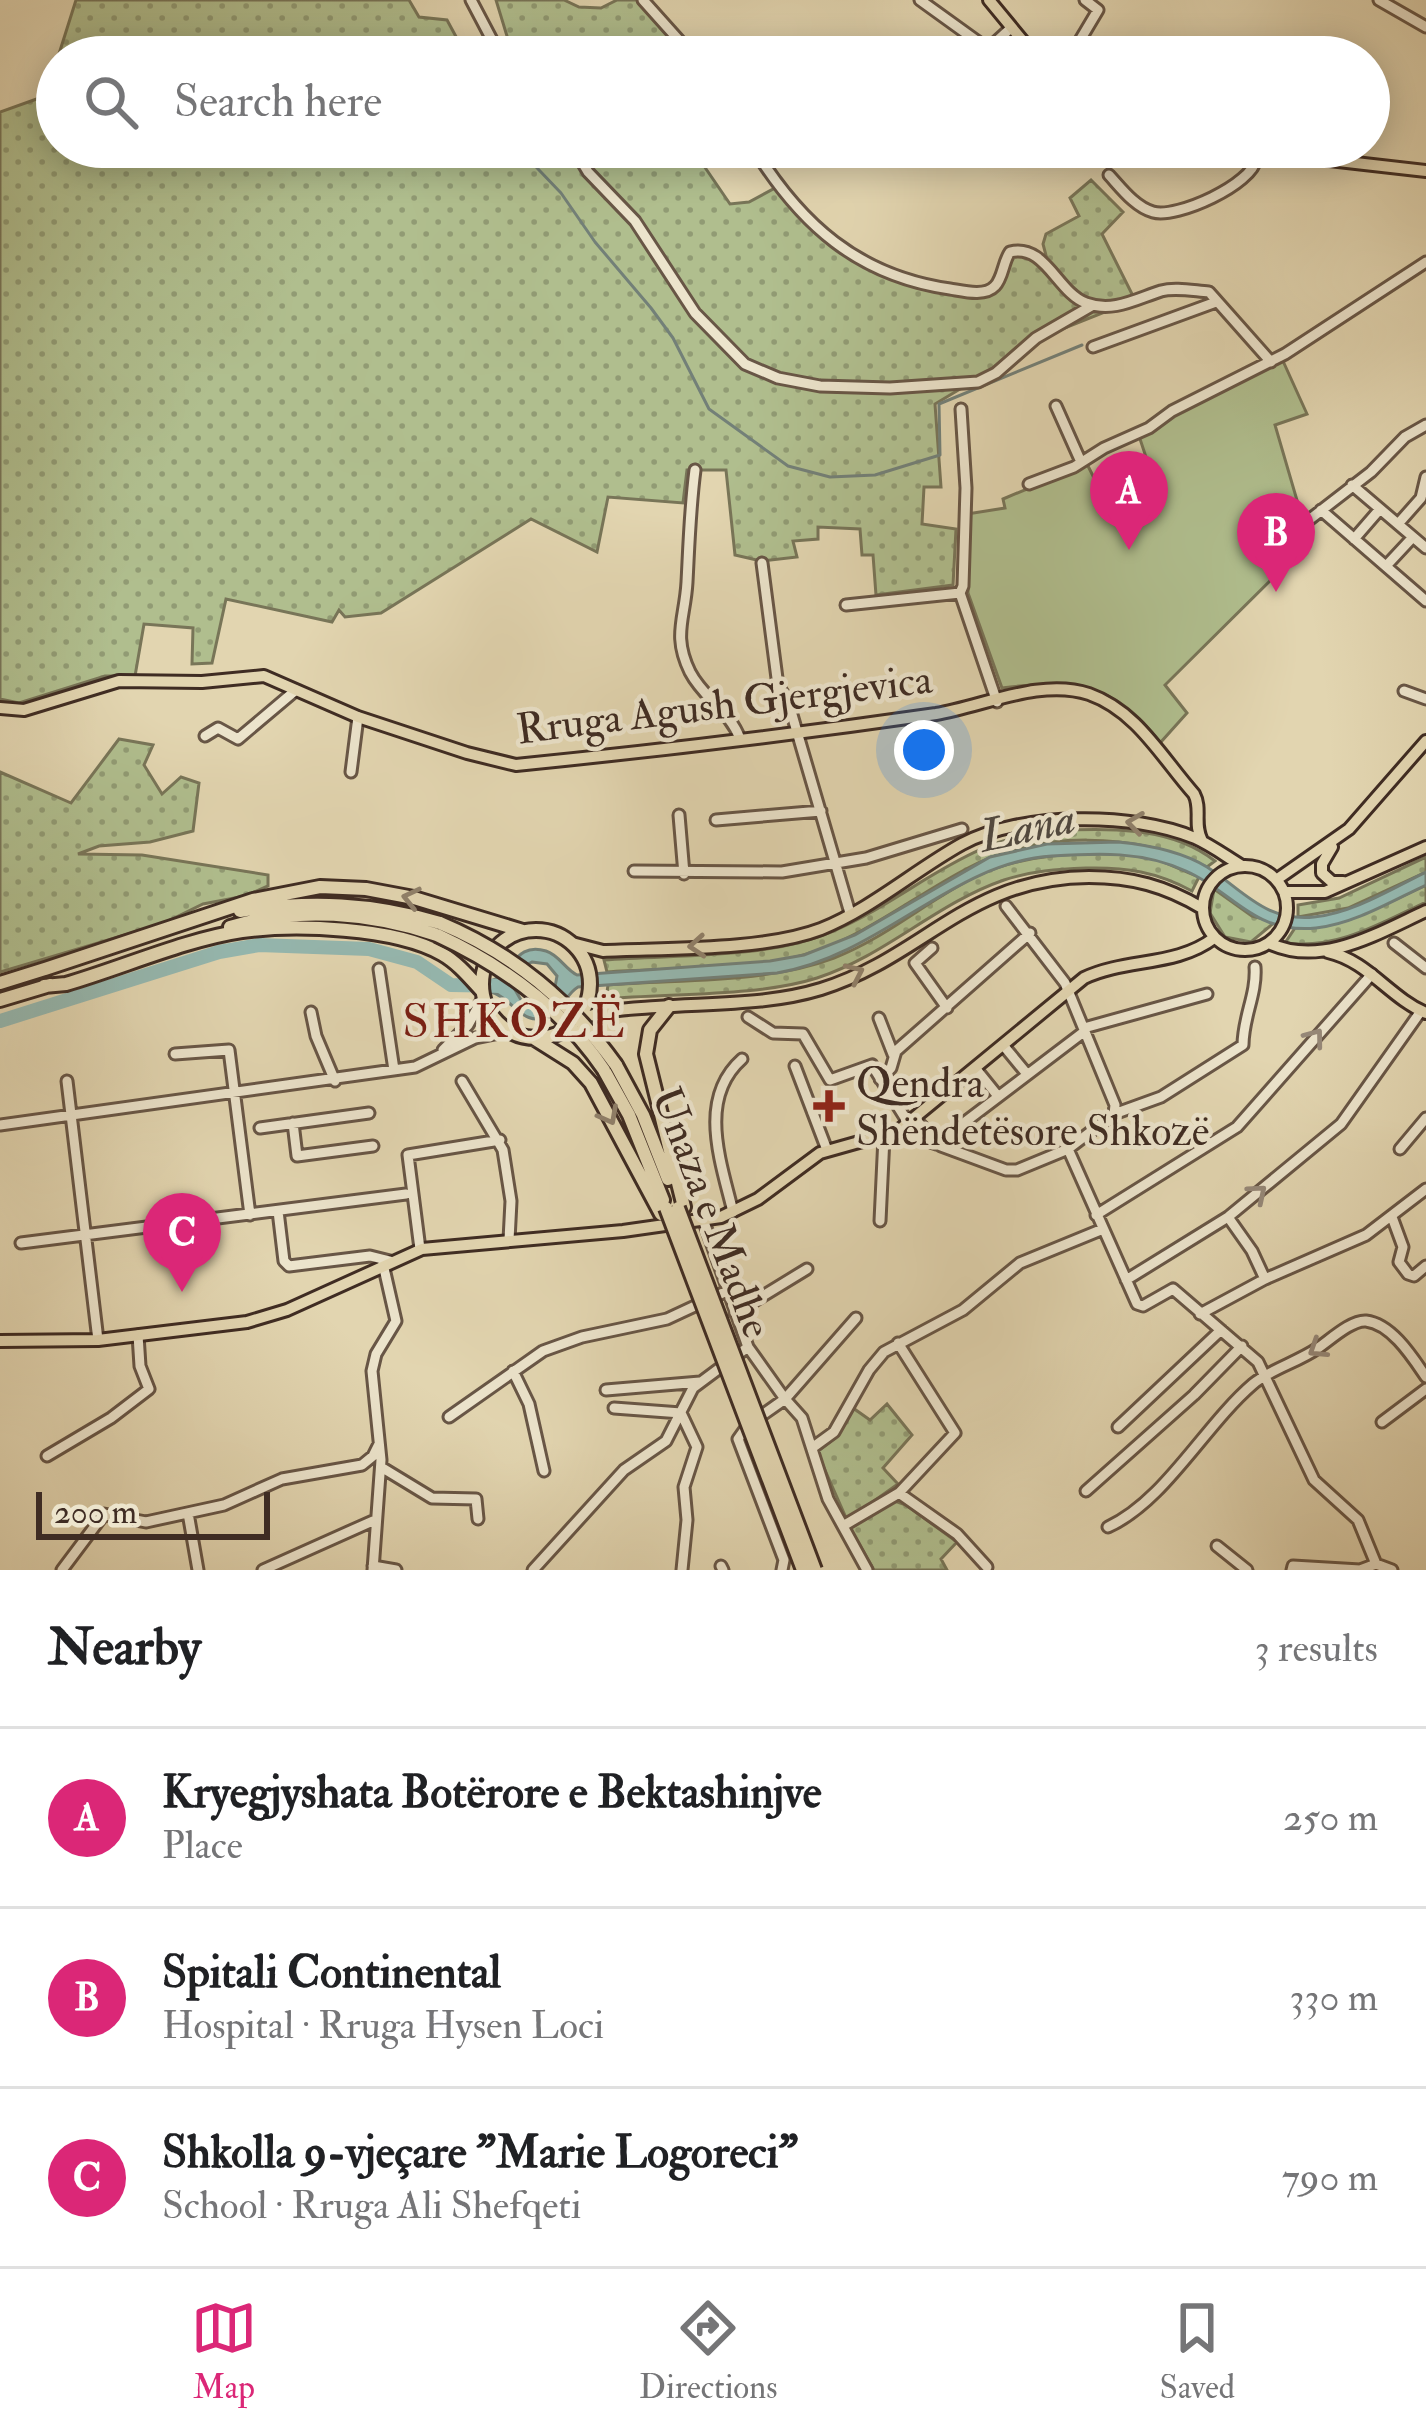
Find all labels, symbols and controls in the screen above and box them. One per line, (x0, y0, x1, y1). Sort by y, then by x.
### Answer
search box (36, 36, 1390, 168)
icon: search (78, 69, 144, 135)
text: Search here (174, 74, 382, 130)
pin: A (1090, 451, 1168, 550)
pin: B (1237, 493, 1315, 592)
street label: Rruga Agush Gjergjevica (513, 654, 936, 756)
your location (894, 720, 954, 780)
water label: Lana (973, 791, 1080, 866)
one-way arrow (1125, 811, 1145, 837)
one-way arrow (402, 886, 422, 911)
one-way arrow (687, 932, 706, 958)
one-way arrow (843, 964, 864, 987)
district label: SHKOZË (402, 992, 628, 1052)
one-way arrow (1300, 1029, 1322, 1051)
place label: Qendra Shëndetësore Shkozë (856, 1058, 1209, 1158)
street label: Unaza e Madhe (640, 1080, 783, 1345)
marker: Qendra Shëndetësore Shkozë (813, 1090, 845, 1122)
one-way arrow (595, 1104, 618, 1125)
one-way arrow (1245, 1185, 1267, 1207)
pin: C (143, 1193, 221, 1292)
one-way arrow (1309, 1334, 1331, 1356)
scale bar (36, 1486, 270, 1539)
text: 200 m (54, 1492, 137, 1533)
text: Nearby (48, 1616, 201, 1680)
text: 3 results (1255, 1624, 1378, 1673)
text: Kryegjyshata Botërore e Bektashinjve (162, 1765, 822, 1821)
text: A (75, 1793, 99, 1842)
text: 250 m (1283, 1793, 1378, 1842)
text: Place (162, 1821, 243, 1870)
text: Spitali Continental (162, 1945, 501, 2001)
text: B (74, 1973, 100, 2022)
text: 330 m (1290, 1973, 1378, 2022)
text: Hospital · Rruga Hysen Loci (162, 2001, 604, 2050)
text: Shkolla 9-vjeçare "Marie Logoreci" (162, 2125, 798, 2181)
text: C (73, 2153, 101, 2202)
text: 790 m (1282, 2153, 1378, 2202)
text: School · Rruga Ali Shefqeti (162, 2181, 581, 2230)
tab: Map (191, 2295, 257, 2408)
tab: Directions (639, 2295, 778, 2408)
tab: Saved (1160, 2295, 1235, 2408)

